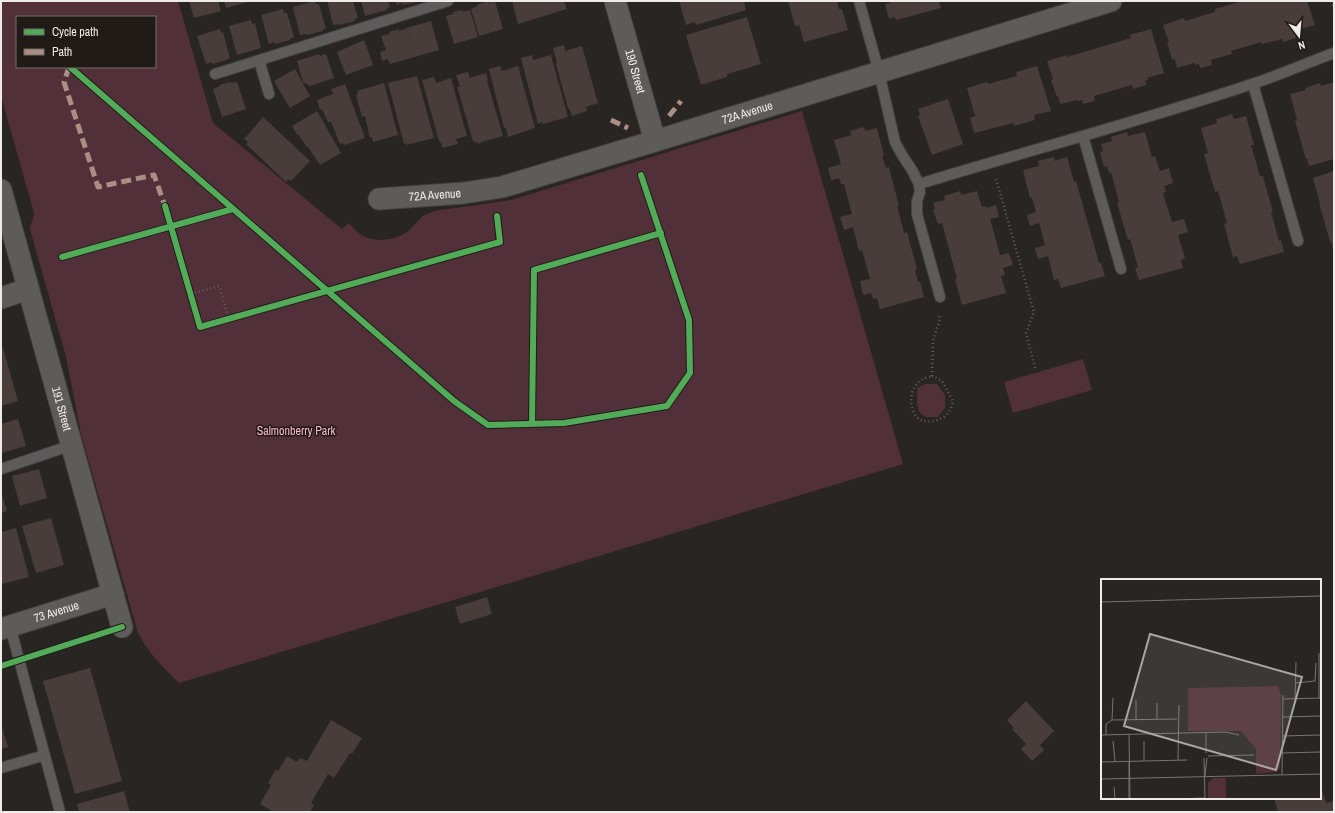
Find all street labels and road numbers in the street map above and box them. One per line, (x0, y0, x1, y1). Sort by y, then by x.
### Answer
street label: 190 Street (621, 47, 649, 96)
street label: 72A Avenue (720, 97, 775, 128)
street label: 72A Avenue (408, 185, 462, 205)
street label: 191 Street (48, 385, 75, 433)
street label: 73 Avenue (32, 597, 81, 626)

